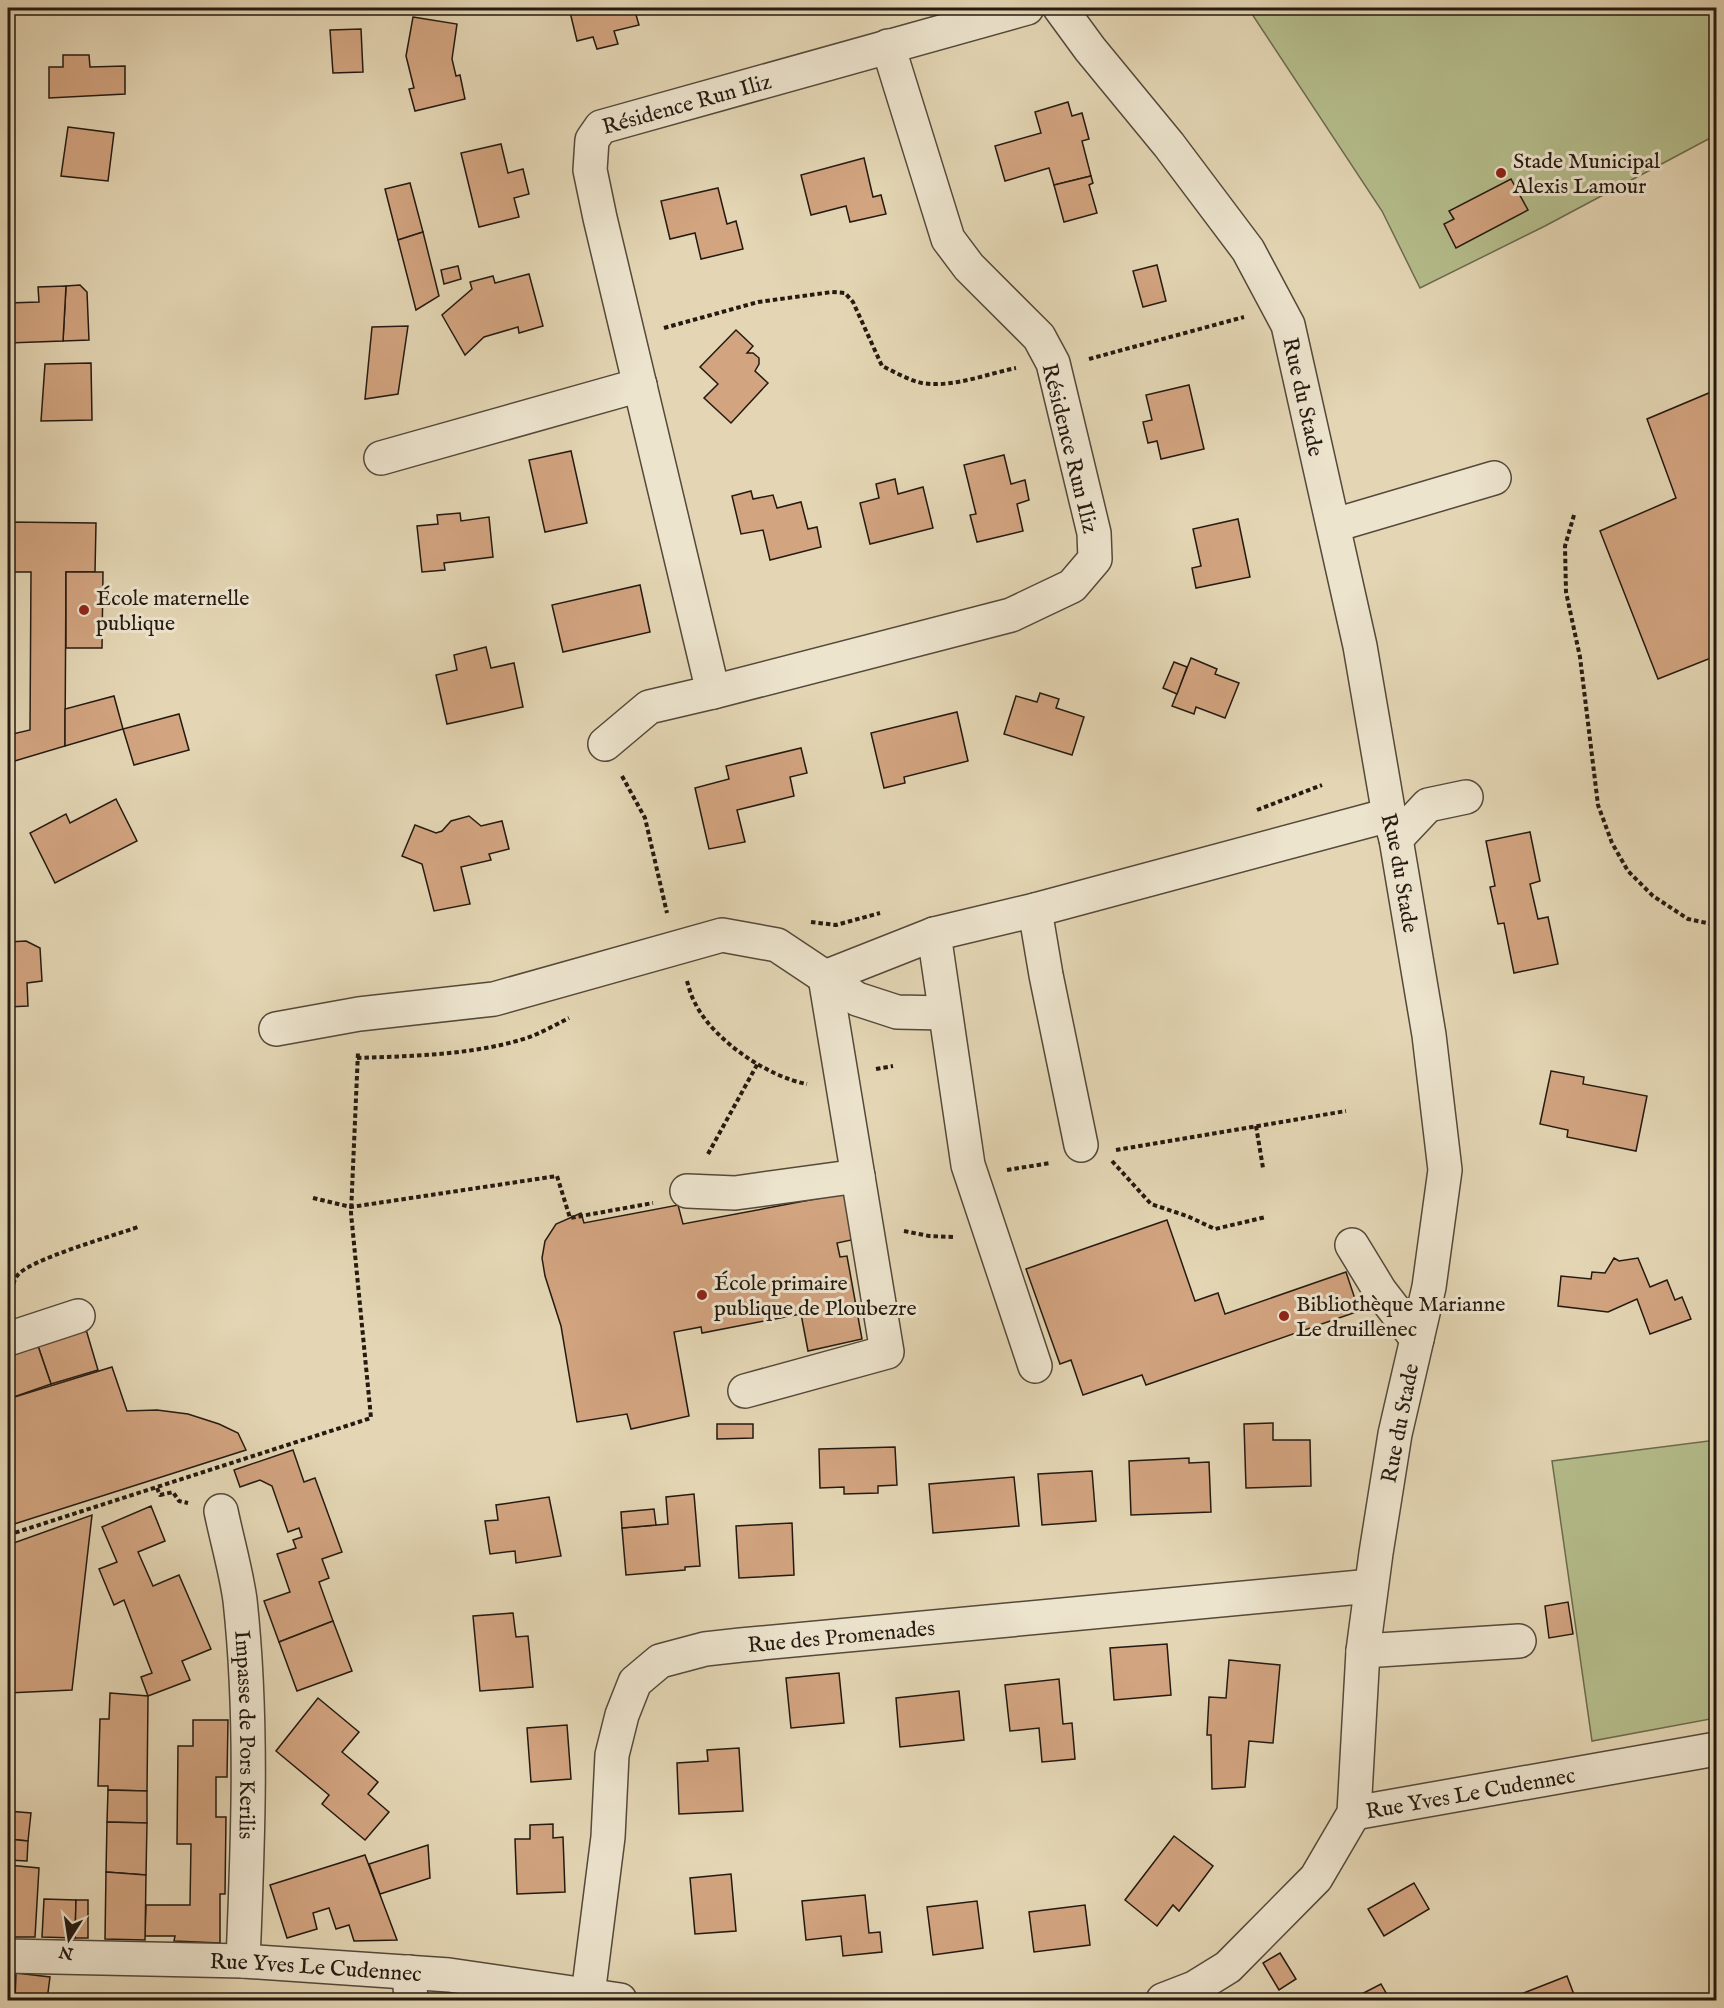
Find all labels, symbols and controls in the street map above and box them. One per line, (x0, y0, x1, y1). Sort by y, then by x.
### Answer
street label: Résidence Run Iliz (599, 68, 775, 142)
place label: Stade Municipal Alexis Lamour (1512, 148, 1660, 201)
marker: Stade Municipal Alexis Lamour (1494, 166, 1508, 180)
street label: Rue du Stade (1275, 335, 1329, 459)
street label: Résidence Run Iliz (1034, 361, 1104, 536)
place label: École maternelle publique (96, 585, 249, 638)
marker: École maternelle publique (77, 603, 91, 617)
street label: Rue du Stade (1373, 810, 1424, 935)
place label: École primaire publique de Ploubezre (714, 1270, 917, 1323)
marker: École primaire publique de Ploubezre (695, 1288, 709, 1302)
place label: Bibliothèque Marianne Le druillenec (1296, 1291, 1505, 1344)
marker: Bibliothèque Marianne Le druillenec (1277, 1309, 1291, 1323)
street label: Rue du Stade (1376, 1361, 1426, 1485)
street label: Rue des Promenades (746, 1615, 936, 1660)
street label: Impasse de Pors Kerilis (227, 1629, 260, 1840)
street label: Rue Yves Le Cudennec (1363, 1762, 1578, 1827)
north arrow (39, 1909, 99, 1969)
text: N (57, 1940, 76, 1963)
street label: Rue Yves Le Cudennec (209, 1948, 423, 1989)

